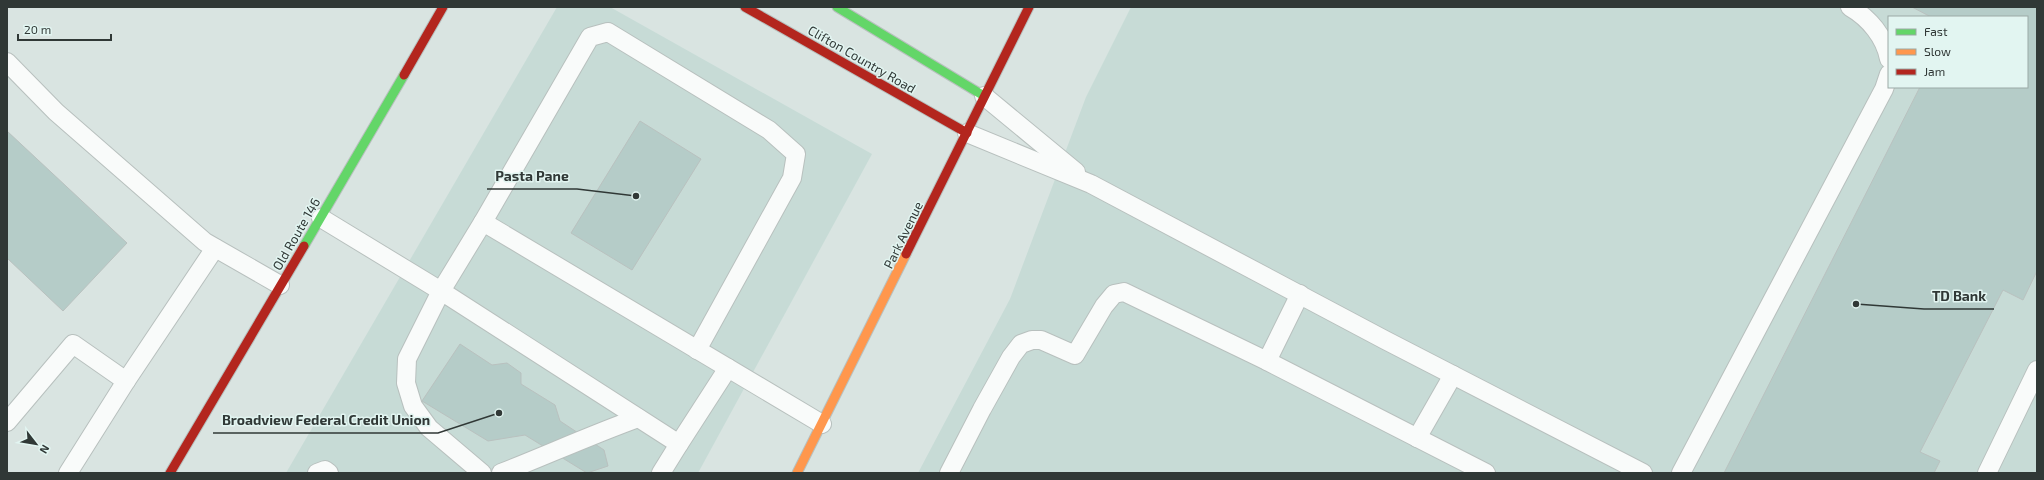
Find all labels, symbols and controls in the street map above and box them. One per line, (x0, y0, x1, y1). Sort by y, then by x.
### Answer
scale bar (18, 16, 111, 42)
legend (1888, 16, 2028, 88)
text: 20 m (24, 22, 51, 36)
street label: Clifton Country Road (805, 22, 919, 96)
text: Fast (1924, 24, 1948, 38)
text: Slow (1924, 44, 1951, 58)
text: Jam (1924, 64, 1945, 78)
callout: Pasta Pane (487, 163, 577, 189)
text: Pasta Pane (495, 167, 569, 184)
street label: Old Route 146 (269, 195, 323, 273)
street label: Park Avenue (880, 199, 926, 271)
callout: TD Bank (1924, 283, 1994, 309)
text: TD Bank (1932, 287, 1986, 304)
callout: Broadview Federal Credit Union (213, 407, 438, 433)
text: Broadview Federal Credit Union (222, 411, 430, 428)
north arrow (16, 424, 56, 464)
text: N (37, 443, 53, 456)

